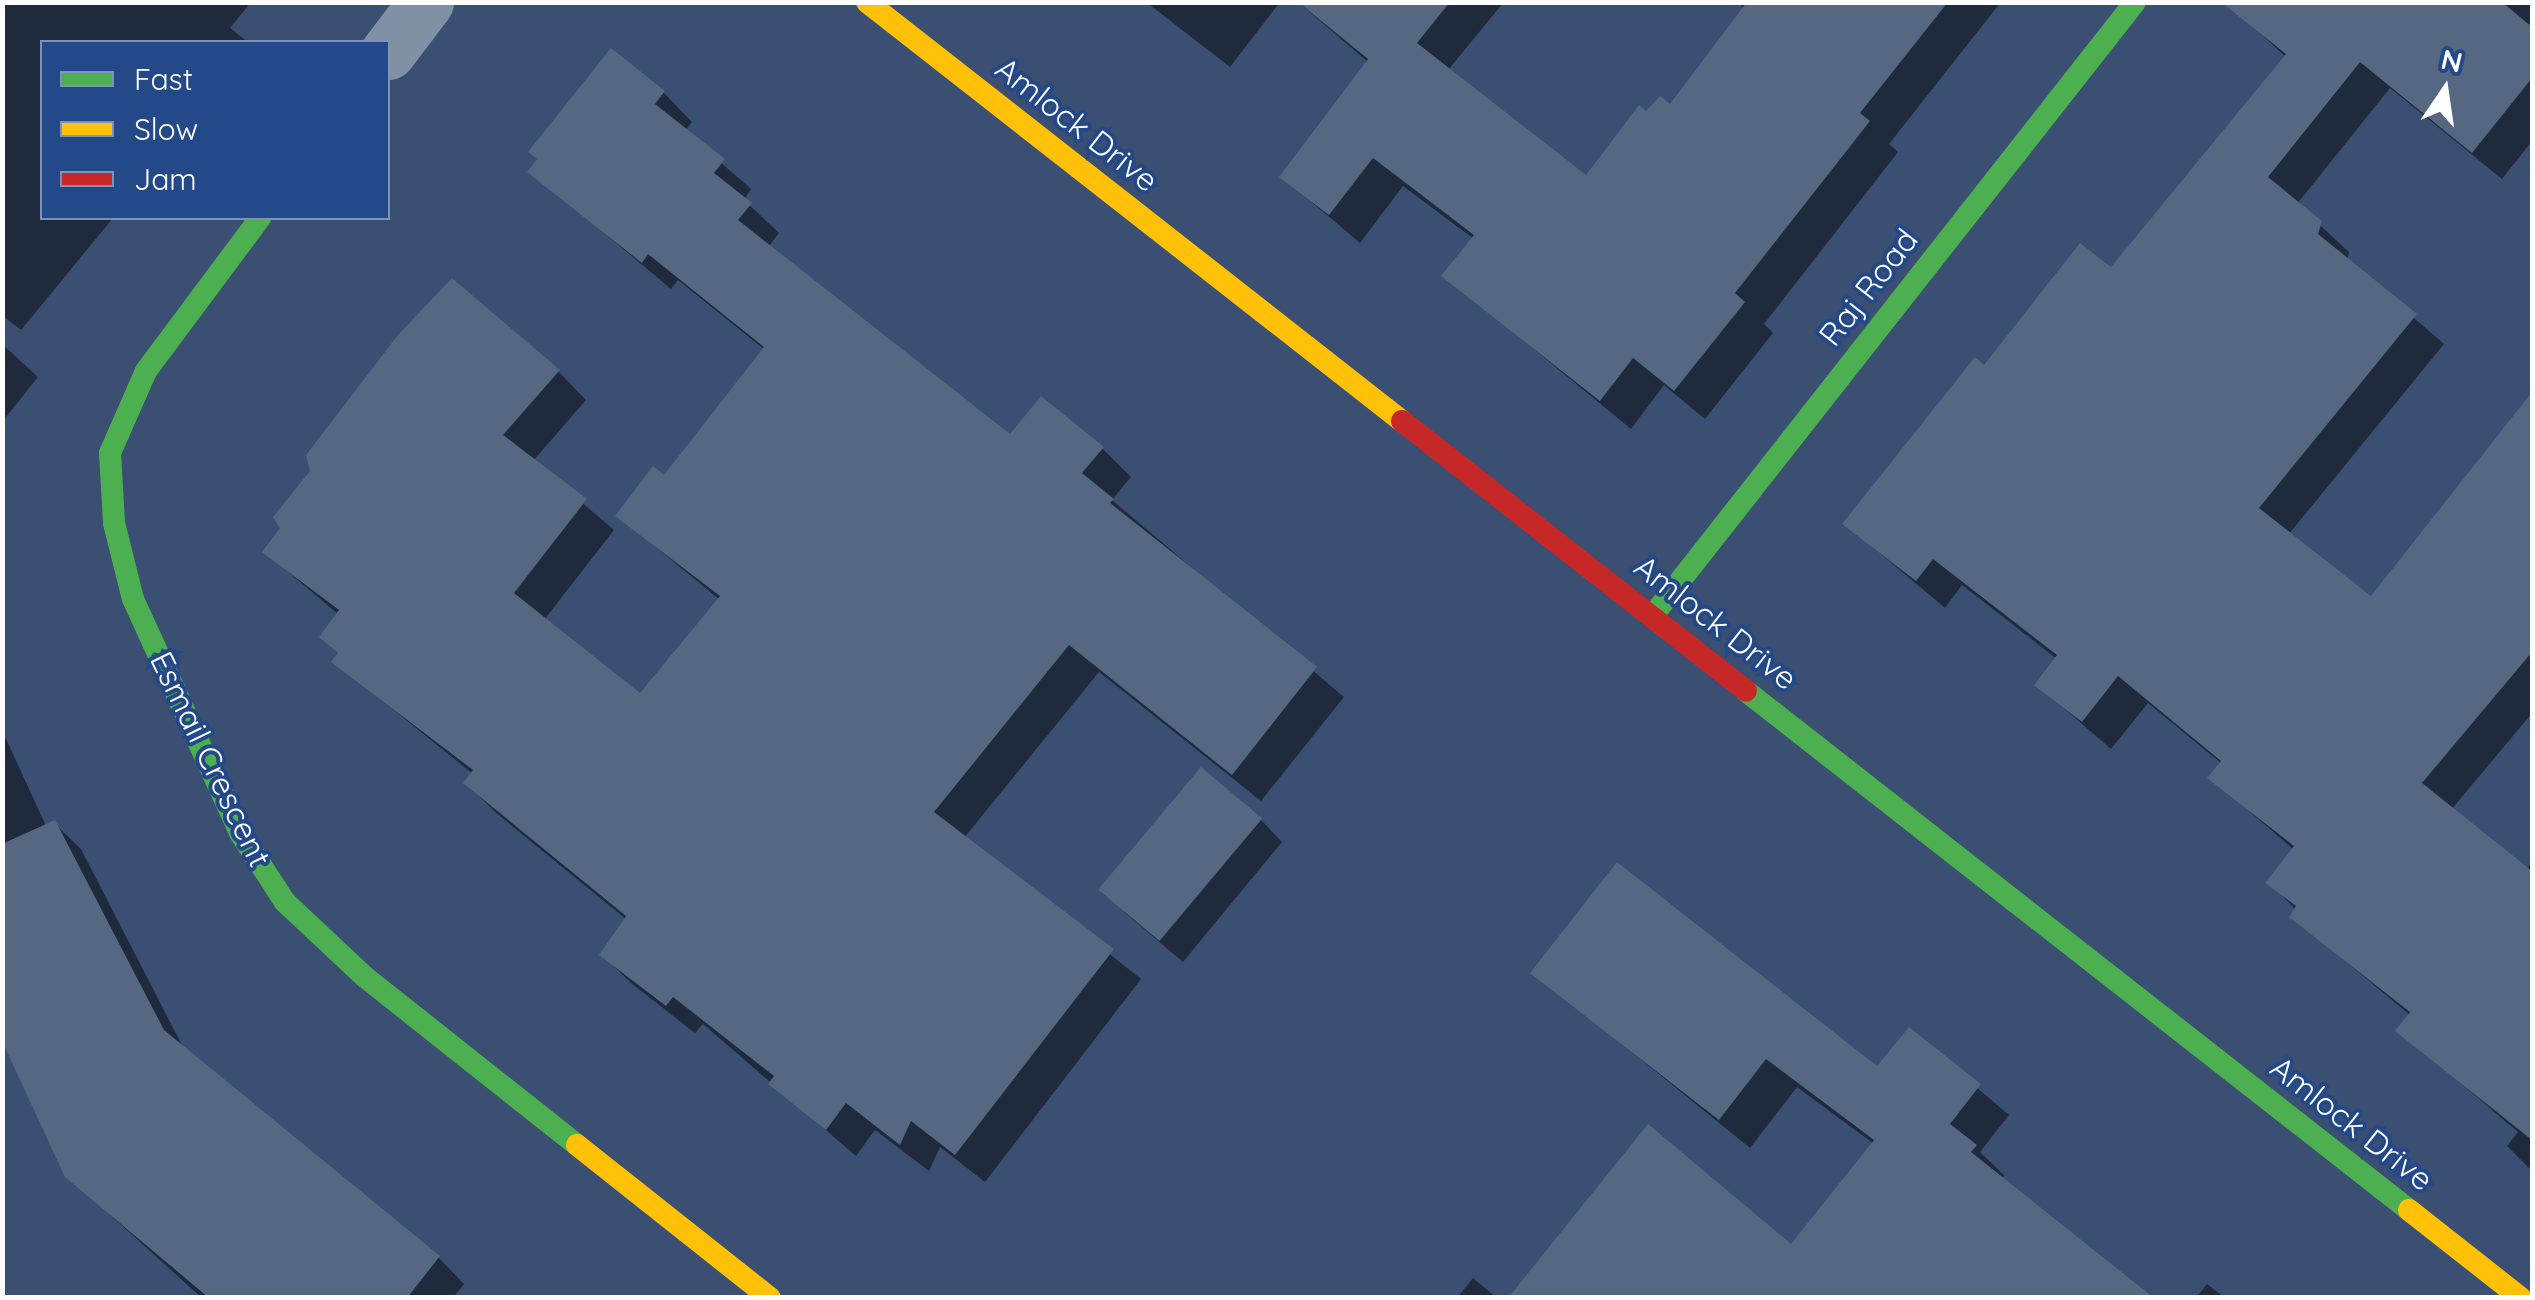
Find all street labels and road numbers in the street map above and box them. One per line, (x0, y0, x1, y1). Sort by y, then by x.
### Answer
street label: Amlock Drive (988, 49, 1166, 199)
street label: Raj Road (1810, 221, 1926, 353)
street label: Amlock Drive (1627, 547, 1805, 697)
street label: Esmail Crescent (142, 645, 280, 873)
street label: Amlock Drive (2263, 1048, 2441, 1198)

